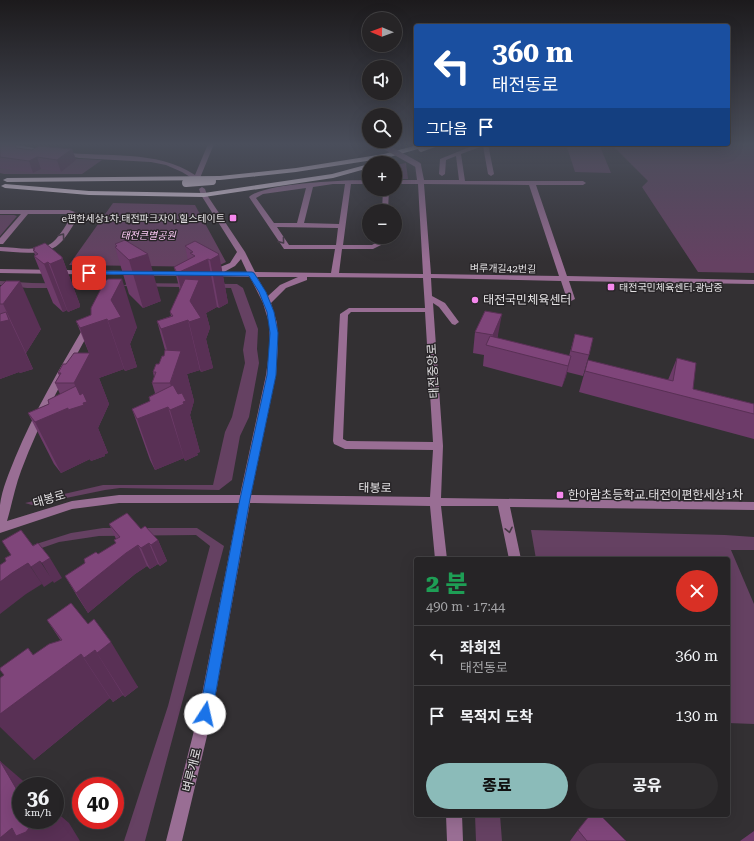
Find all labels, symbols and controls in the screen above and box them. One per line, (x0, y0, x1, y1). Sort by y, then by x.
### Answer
north arrow (362, 12, 402, 52)
map controls (362, 12, 402, 244)
text: 360 m (492, 36, 573, 69)
icon: left (426, 40, 478, 92)
button: sound (362, 60, 402, 100)
text: 태전동로 (492, 74, 558, 95)
button: search (362, 108, 402, 148)
icon: arrive (475, 116, 497, 138)
text: 그다음 (426, 120, 467, 138)
button: + (362, 156, 402, 196)
button: − (362, 204, 402, 244)
place label: e편한세상1차.태전파크자이.힐스테이트 (62, 213, 225, 224)
marker: e편한세상1차.태전파크자이.힐스테이트 (228, 213, 238, 223)
park label: 태전큰별공원 (120, 230, 176, 241)
one-way arrow (57, 233, 64, 240)
one-way arrow (278, 236, 285, 243)
pin (72, 256, 106, 290)
icon: arrive (78, 262, 100, 284)
street label: 벼루개길42번길 (470, 262, 536, 275)
marker: 태전국민체육센터.광남중 (606, 282, 616, 292)
place label: 태전국민체육센터.광남중 (619, 282, 723, 293)
place label: 태전국민체육센터 (483, 293, 571, 307)
marker: 태전국민체육센터 (470, 295, 480, 305)
street label: 태전중앙로 (425, 343, 441, 399)
street label: 태봉로 (358, 481, 392, 495)
street label: 태봉로 (31, 488, 67, 510)
place label: 한아람초등학교.태전이편한세상1차 (568, 488, 743, 502)
marker: 한아람초등학교.태전이편한세상1차 (555, 490, 565, 500)
one-way arrow (504, 527, 512, 533)
text: 2 분 (426, 570, 468, 598)
button: close (676, 570, 718, 612)
text: 490 m · 17:44 (426, 599, 505, 614)
text: 좌회전 (460, 639, 501, 657)
icon: left (426, 645, 448, 667)
text: 360 m (675, 647, 718, 665)
text: 태전동로 (460, 660, 508, 675)
position arrow (184, 693, 226, 735)
icon: arrive (426, 705, 448, 727)
text: 130 m (675, 707, 718, 725)
text: 목적지 도착 (460, 708, 533, 726)
street label: 벼루개로 (180, 747, 204, 793)
button: 종료 (426, 763, 568, 809)
button: 공유 (576, 763, 718, 809)
speed limit sign: 40 (72, 777, 124, 829)
text: 36 (27, 786, 49, 810)
text: km/h (25, 807, 51, 818)

